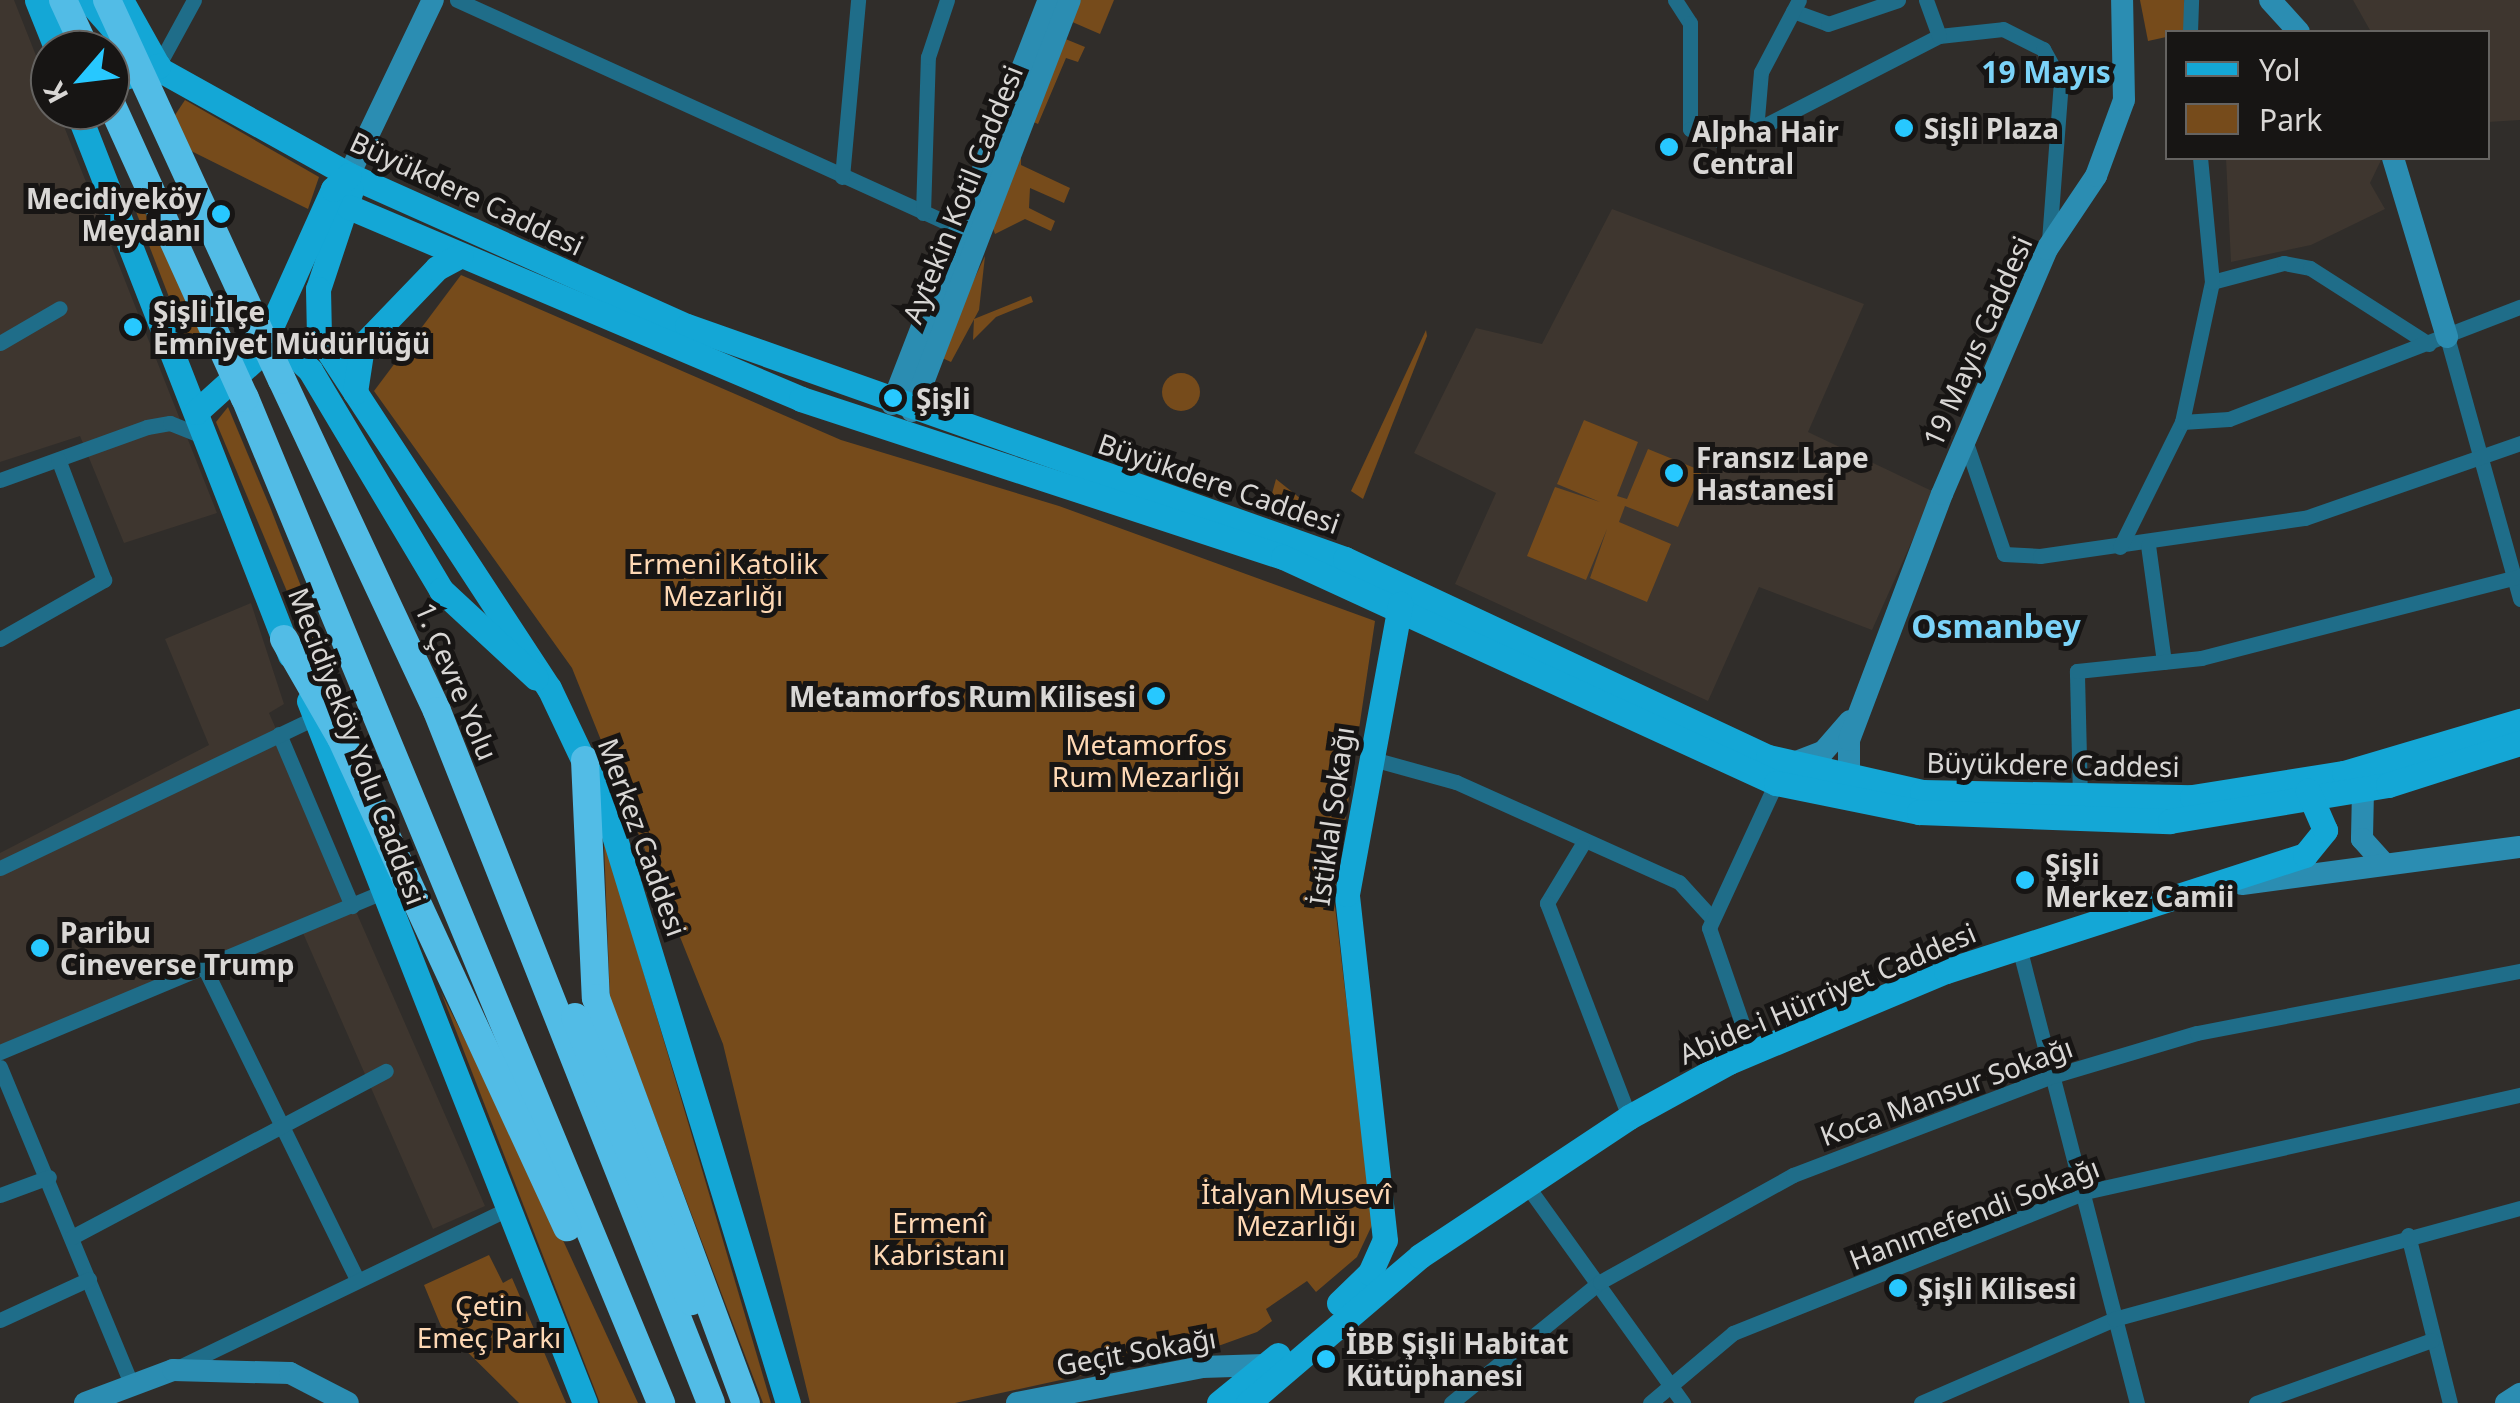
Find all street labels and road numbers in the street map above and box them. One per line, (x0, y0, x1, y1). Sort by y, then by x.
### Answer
street label: Aytekin Kotil Caddesi (895, 60, 1029, 328)
street label: Büyükdere Caddesi (345, 124, 589, 262)
street label: 19 Mayıs Caddesi (1916, 231, 2038, 451)
street label: Büyükdere Caddesi (1094, 426, 1344, 540)
street label: Mecidiyeköy Yolu Caddesi (282, 583, 434, 909)
street label: 1. Çevre Yolu (409, 597, 505, 765)
street label: İstiklal Sokağı (1302, 725, 1360, 907)
street label: Merkez Caddesi (592, 734, 694, 940)
street label: Büyükdere Caddesi (1926, 745, 2180, 783)
street label: Abide-i Hürriyet Caddesi (1674, 915, 1980, 1071)
street label: Koca Mansur Sokağı (1815, 1030, 2077, 1152)
street label: Hanımefendi Sokağı (1844, 1150, 2104, 1276)
street label: Geçit Sokağı (1053, 1320, 1219, 1382)

